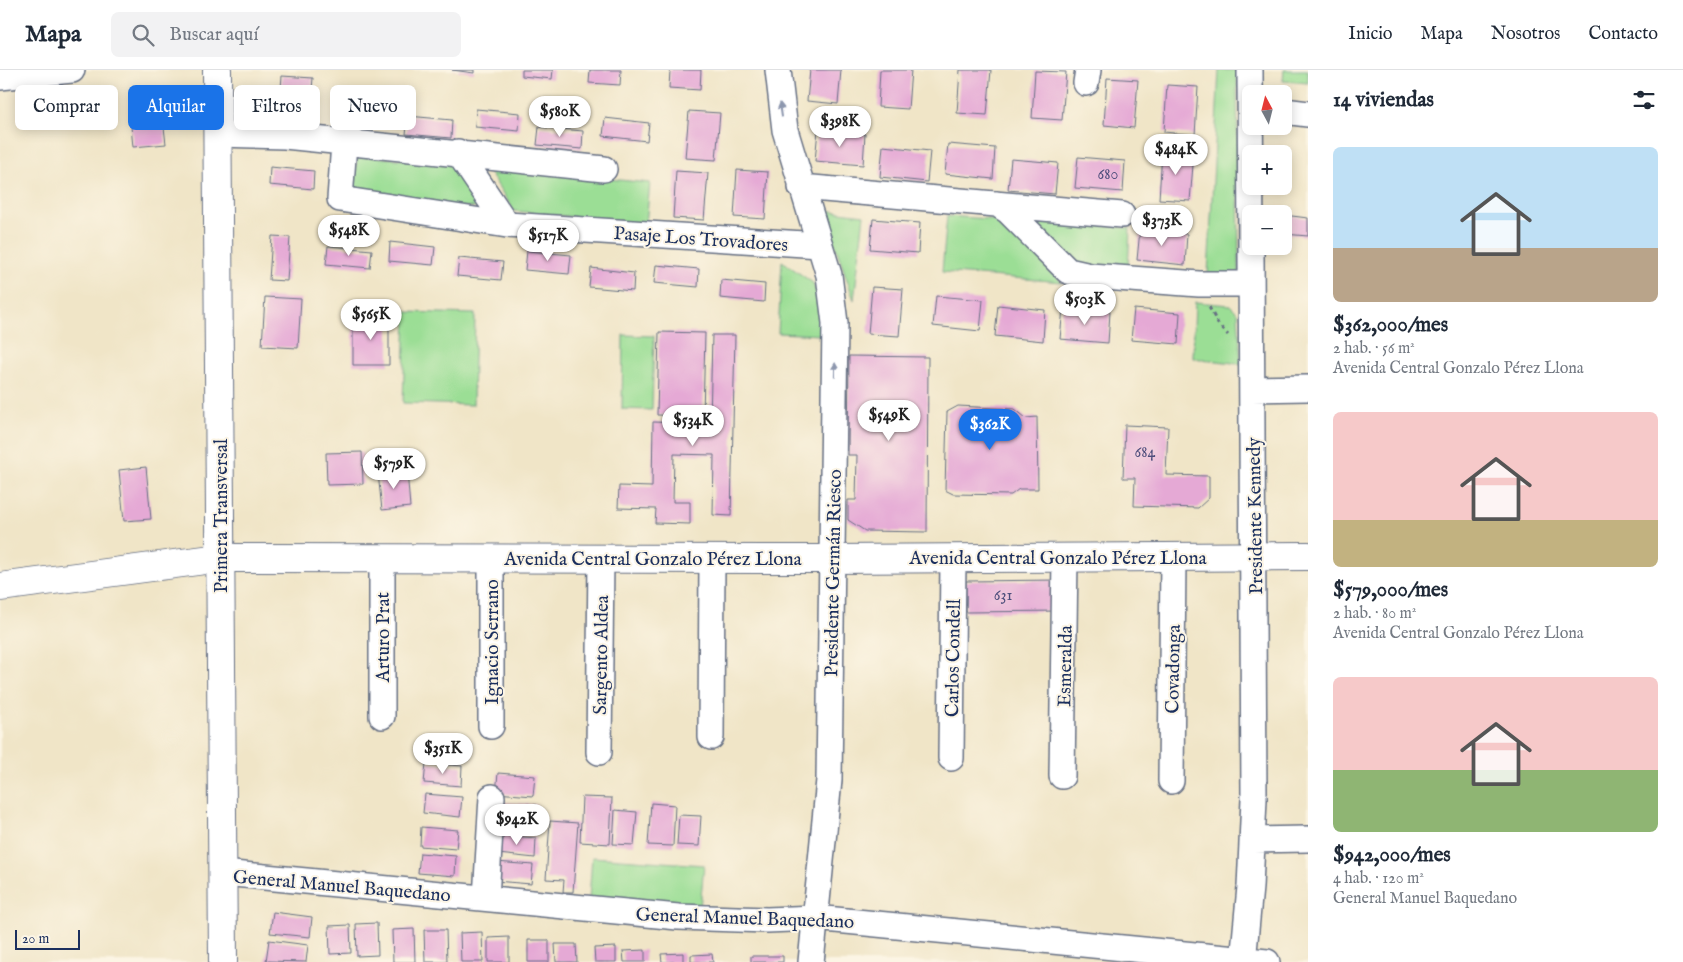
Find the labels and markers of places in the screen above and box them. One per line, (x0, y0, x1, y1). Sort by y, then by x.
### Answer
pin: $580K (525, 96, 595, 138)
pin: $398K (805, 106, 875, 148)
pin: $484K (1141, 134, 1211, 176)
pin: $373K (1127, 204, 1197, 247)
pin: $548K (314, 214, 384, 257)
pin: $517K (513, 220, 583, 262)
pin: $503K (1050, 284, 1120, 326)
pin: $565K (336, 298, 406, 341)
pin: $549K (854, 400, 924, 442)
pin: $534K (658, 404, 728, 447)
pin: $362K (955, 408, 1025, 451)
pin: $579K (359, 448, 429, 490)
pin: $351K (408, 732, 478, 775)
pin: $942K (482, 804, 552, 846)

